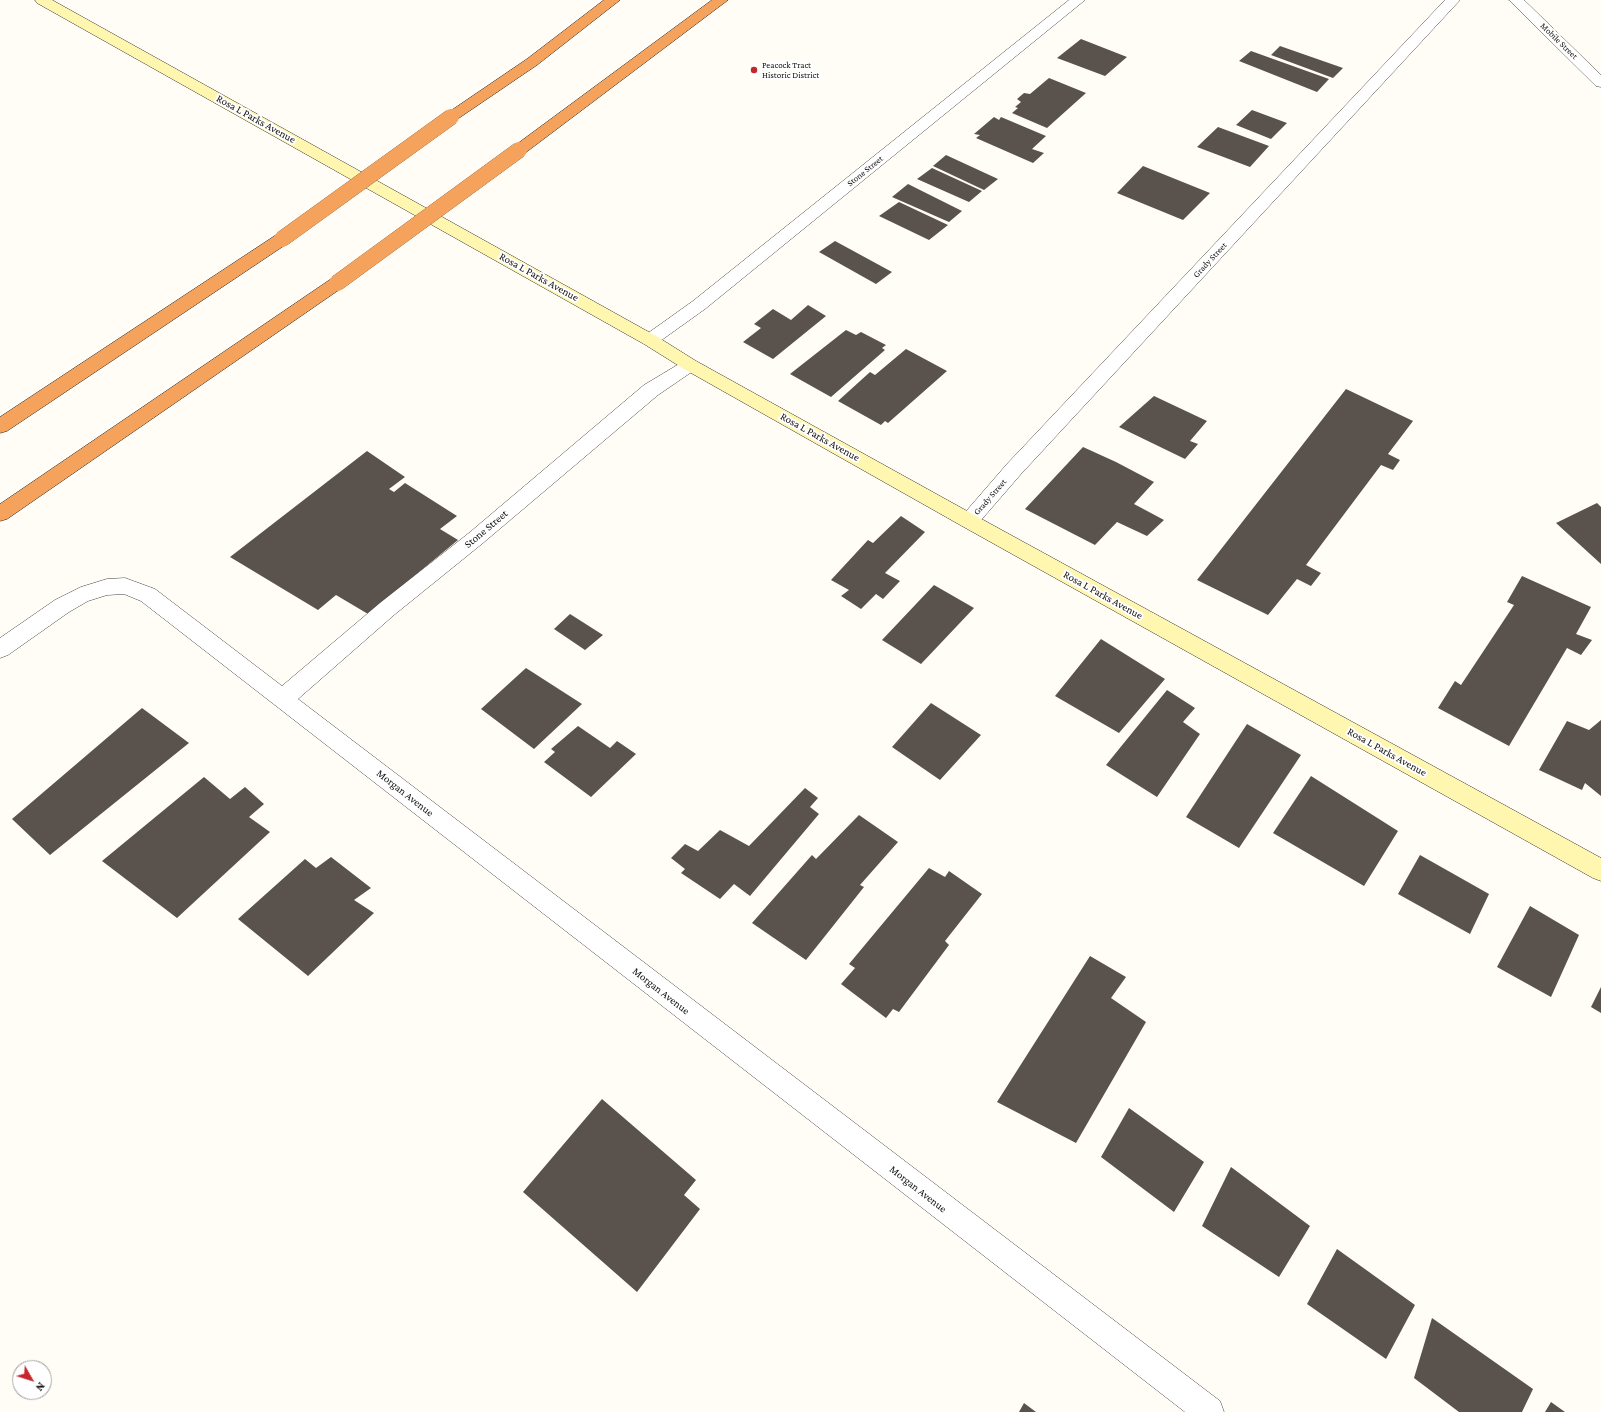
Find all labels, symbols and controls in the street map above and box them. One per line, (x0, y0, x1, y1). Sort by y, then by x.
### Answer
street label: Mobile Street (1538, 20, 1580, 62)
place label: Peacock Tract Historic District (762, 60, 819, 81)
marker: Peacock Tract Historic District (749, 65, 759, 75)
street label: Rosa L Parks Avenue (214, 92, 298, 146)
street label: Stone Street (845, 153, 885, 189)
street label: Grady Street (1191, 240, 1229, 280)
street label: Rosa L Parks Avenue (497, 250, 581, 304)
street label: Rosa L Parks Avenue (778, 410, 862, 464)
street label: Grady Street (971, 477, 1009, 517)
street label: Stone Street (462, 507, 510, 551)
street label: Rosa L Parks Avenue (1061, 568, 1145, 622)
street label: Rosa L Parks Avenue (1345, 725, 1429, 779)
street label: Morgan Avenue (374, 767, 436, 819)
street label: Morgan Avenue (630, 965, 692, 1017)
street label: Morgan Avenue (887, 1163, 949, 1215)
north arrow (12, 1360, 52, 1400)
text: N (34, 1380, 48, 1394)

